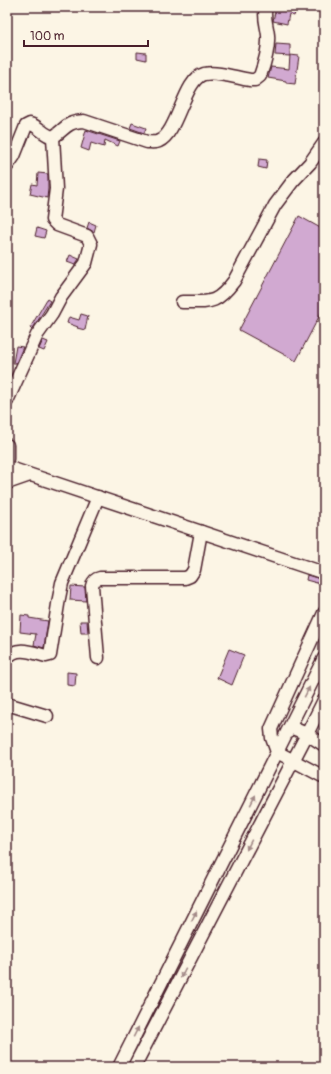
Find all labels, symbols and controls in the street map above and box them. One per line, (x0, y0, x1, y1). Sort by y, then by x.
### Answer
scale bar (24, 22, 148, 48)
text: 100 m (30, 29, 65, 44)
one-way arrow (304, 687, 310, 698)
one-way arrow (250, 794, 256, 806)
one-way arrow (246, 839, 252, 851)
one-way arrow (191, 910, 198, 922)
one-way arrow (180, 967, 186, 978)
one-way arrow (133, 1026, 139, 1038)

